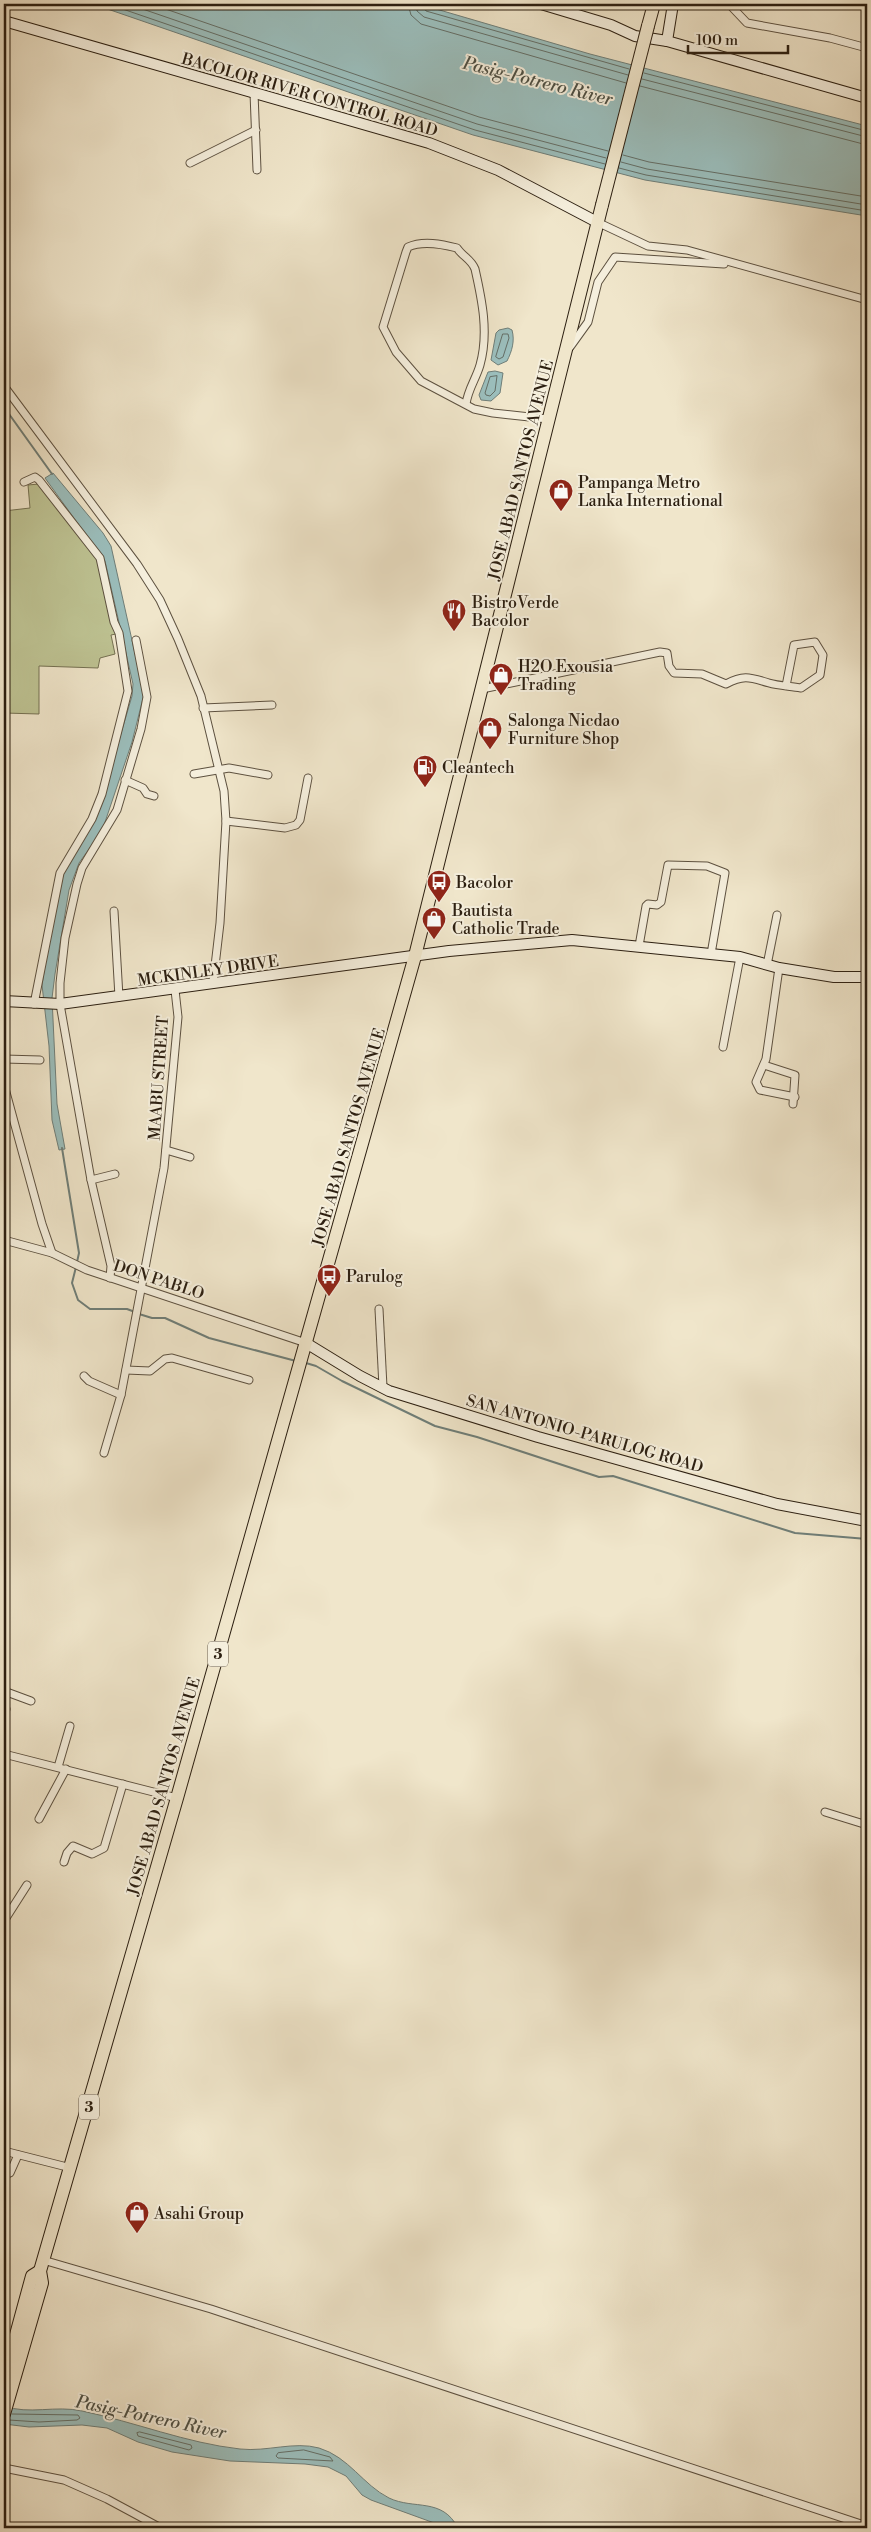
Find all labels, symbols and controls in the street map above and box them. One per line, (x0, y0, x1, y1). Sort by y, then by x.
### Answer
scale bar (688, 22, 788, 54)
text: 100 m (696, 31, 738, 50)
street label: BACOLOR RIVER CONTROL ROAD (178, 48, 440, 141)
water label: Pasig-Potrero River (460, 52, 615, 111)
street label: JOSE ABAD SANTOS AVENUE (484, 358, 558, 583)
place label: Pampanga Metro Lanka International (578, 473, 723, 511)
shop icon: Pampanga Metro Lanka International (548, 478, 574, 512)
place label: BistroVerde Bacolor (471, 593, 559, 631)
restaurant icon: BistroVerde Bacolor (441, 598, 467, 632)
place label: H2O Exousia Trading (518, 657, 614, 695)
shop icon: H2O Exousia Trading (488, 662, 514, 696)
place label: Salonga Nicdao Furniture Shop (508, 711, 620, 749)
shop icon: Salonga Nicdao Furniture Shop (477, 716, 503, 750)
fuel station icon: Cleantech (412, 754, 438, 788)
place label: Cleantech (442, 758, 515, 778)
bus stop icon: Bacolor (426, 869, 452, 903)
place label: Bacolor (455, 873, 513, 893)
place label: Bautista Catholic Trade (451, 901, 560, 939)
shop icon: Bautista Catholic Trade (421, 906, 447, 940)
street label: MCKINLEY DRIVE (136, 951, 280, 991)
street label: MAABU STREET (145, 1015, 173, 1141)
street label: JOSE ABAD SANTOS AVENUE (308, 1026, 390, 1250)
street label: DON PABLO (111, 1256, 207, 1304)
bus stop icon: Parulog (316, 1263, 342, 1297)
place label: Parulog (346, 1267, 403, 1287)
street label: SAN ANTONIO-PARULOG ROAD (464, 1390, 706, 1477)
road number: 3 (208, 1642, 228, 1666)
street label: JOSE ABAD SANTOS AVENUE (123, 1675, 205, 1899)
road number: 3 (79, 2094, 99, 2120)
shop icon: Asahi Group (124, 2200, 150, 2234)
place label: Asahi Group (153, 2204, 244, 2224)
water label: Pasig-Potrero River (72, 2390, 229, 2445)

